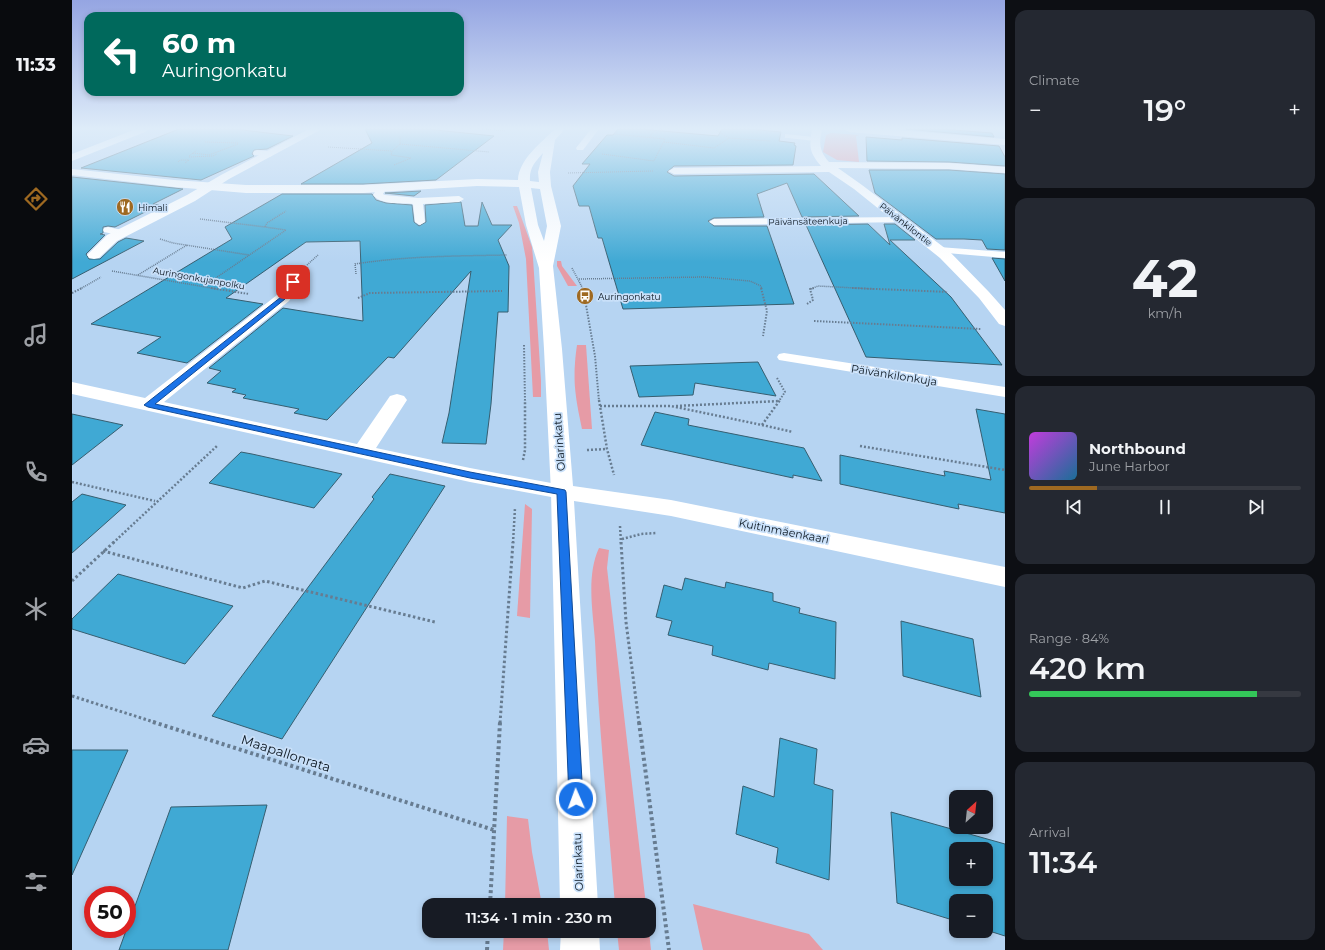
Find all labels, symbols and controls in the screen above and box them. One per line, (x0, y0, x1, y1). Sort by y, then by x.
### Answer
text: 60 m (162, 26, 236, 60)
icon: left (96, 28, 148, 80)
text: 11:33 (16, 54, 56, 76)
text: Auringonkatu (162, 60, 287, 82)
text: Climate (1029, 72, 1080, 88)
text: 19° (1144, 92, 1186, 129)
text: − (1029, 97, 1042, 124)
text: + (1288, 97, 1301, 124)
icon: directions (22, 185, 50, 213)
restaurant icon: Himali (115, 197, 135, 217)
street label: Päivänkilontie (878, 200, 935, 248)
place label: Himali (138, 202, 167, 213)
street label: Päivänsäteenkuja (768, 215, 848, 227)
text: 42 (1132, 247, 1198, 310)
street label: Auringonkujanpolku (152, 265, 246, 291)
pin (276, 265, 310, 299)
icon: arrive (282, 271, 304, 293)
bus stop icon: Auringonkatu (575, 286, 595, 306)
place label: Auringonkatu (598, 291, 661, 302)
text: km/h (1148, 305, 1182, 321)
icon: music (22, 321, 50, 349)
street label: Päivänkilonkuja (850, 361, 938, 389)
street label: Olarinkatu (550, 412, 568, 472)
text: Northbound (1089, 439, 1186, 458)
icon: phone (22, 458, 50, 486)
text: June Harbor (1089, 458, 1170, 474)
icon: previous (1063, 496, 1085, 518)
icon: pause (1154, 496, 1176, 518)
icon: next (1245, 496, 1267, 518)
street label: Kuitinmäenkaari (738, 515, 830, 547)
icon: climate (22, 595, 50, 623)
text: Range · 84% (1029, 630, 1109, 646)
text: 420 km (1029, 650, 1146, 687)
icon: car (22, 731, 50, 759)
street label: Maapallonrata (239, 731, 333, 775)
position arrow (555, 778, 597, 820)
north arrow (949, 790, 993, 834)
map controls (949, 790, 993, 938)
text: Arrival (1029, 824, 1070, 840)
street label: Olarinkatu (570, 833, 586, 891)
button: + (949, 842, 993, 886)
text: 11:34 (1029, 844, 1097, 881)
icon: filters (22, 868, 50, 896)
speed limit sign: 50 (84, 886, 136, 938)
button: − (949, 894, 993, 938)
text: 11:34 · 1 min · 230 m (466, 908, 612, 927)

